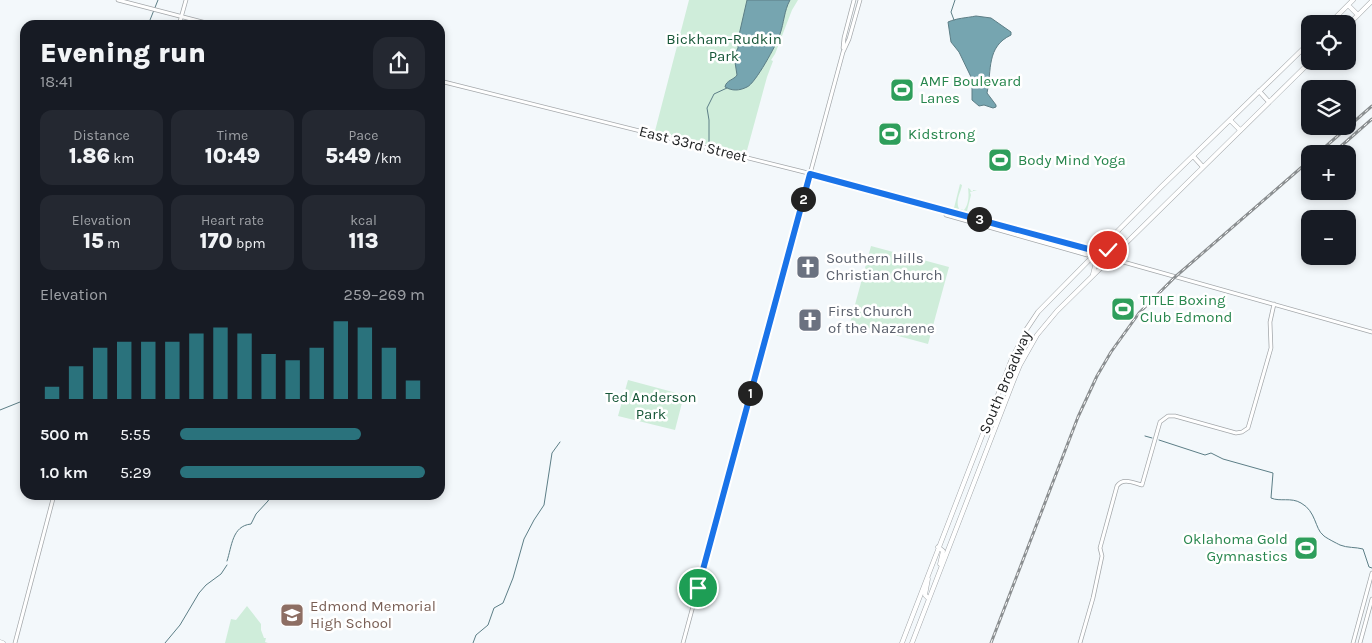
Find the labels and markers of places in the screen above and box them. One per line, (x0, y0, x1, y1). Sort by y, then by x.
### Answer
place label: AMF Boulevard Lanes (920, 72, 1021, 107)
sports icon: AMF Boulevard Lanes (889, 77, 915, 103)
sports icon: Kidstrong (877, 121, 903, 147)
place label: Kidstrong (908, 125, 976, 143)
sports icon: Body Mind Yoga (987, 147, 1013, 173)
place label: Body Mind Yoga (1018, 151, 1126, 169)
pin: 2 (790, 186, 816, 212)
pin: 3 (966, 206, 992, 232)
pin (1087, 229, 1129, 271)
place label: Southern Hills Christian Church (826, 249, 943, 284)
church icon: Southern Hills Christian Church (795, 254, 821, 280)
place label: TITLE Boxing Club Edmond (1140, 291, 1232, 326)
sports icon: TITLE Boxing Club Edmond (1110, 296, 1136, 322)
place label: First Church of the Nazarene (828, 302, 935, 337)
church icon: First Church of the Nazarene (797, 307, 823, 333)
pin: 1 (738, 380, 762, 406)
place label: Oklahoma Gold Gymnastics (1183, 530, 1288, 565)
sports icon: Oklahoma Gold Gymnastics (1293, 535, 1319, 561)
pin (677, 567, 719, 609)
place label: Edmond Memorial High School (310, 597, 436, 632)
school or university icon: Edmond Memorial High School (279, 602, 305, 628)

